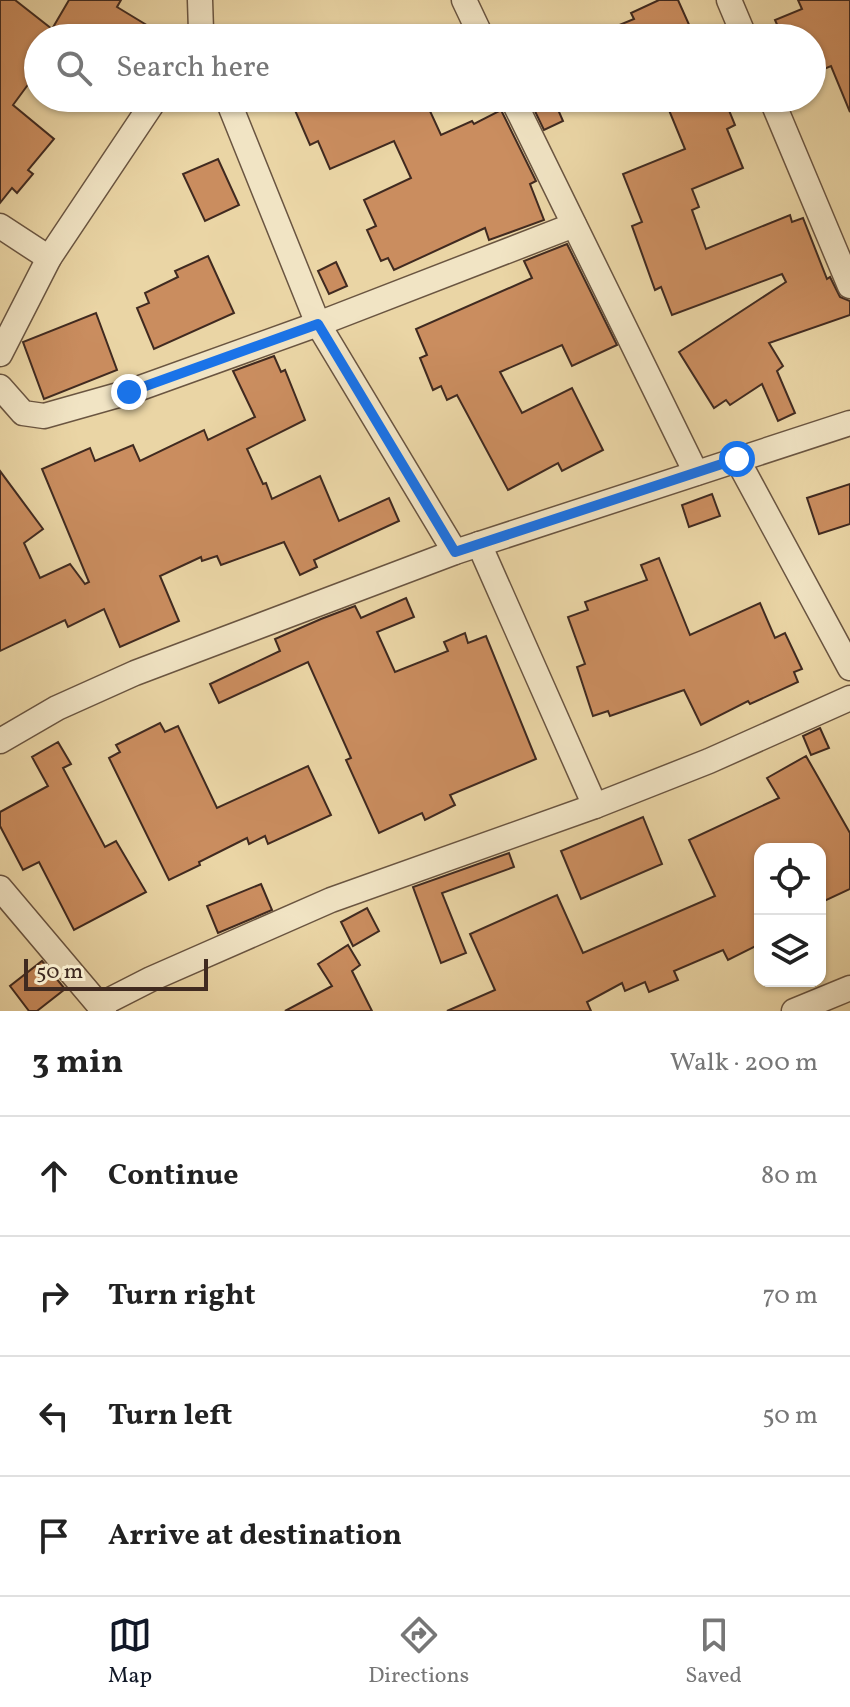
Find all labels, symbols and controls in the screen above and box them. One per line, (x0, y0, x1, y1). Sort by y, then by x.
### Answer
search box (24, 24, 826, 112)
icon: search (52, 46, 96, 90)
text: Search here (116, 47, 270, 89)
route end (111, 374, 147, 410)
route start (719, 441, 755, 477)
map controls (754, 843, 826, 987)
button: locate (754, 843, 826, 915)
button: layers (754, 915, 826, 987)
scale bar (24, 955, 208, 991)
text: 50 m (36, 957, 83, 988)
text: 3 min (32, 1040, 123, 1087)
text: Walk · 200 m (670, 1045, 818, 1081)
icon: ahead (32, 1154, 76, 1198)
text: Continue (108, 1155, 239, 1197)
text: 80 m (761, 1158, 818, 1194)
icon: right (32, 1274, 76, 1318)
text: Turn right (108, 1275, 256, 1317)
text: 70 m (763, 1278, 818, 1314)
icon: left (32, 1394, 76, 1438)
text: Turn left (108, 1395, 232, 1437)
text: 50 m (762, 1398, 818, 1434)
icon: arrive (32, 1514, 76, 1558)
text: Arrive at destination (108, 1515, 402, 1557)
tab: Map (108, 1613, 152, 1692)
tab: Directions (368, 1613, 469, 1692)
tab: Saved (685, 1613, 742, 1692)

